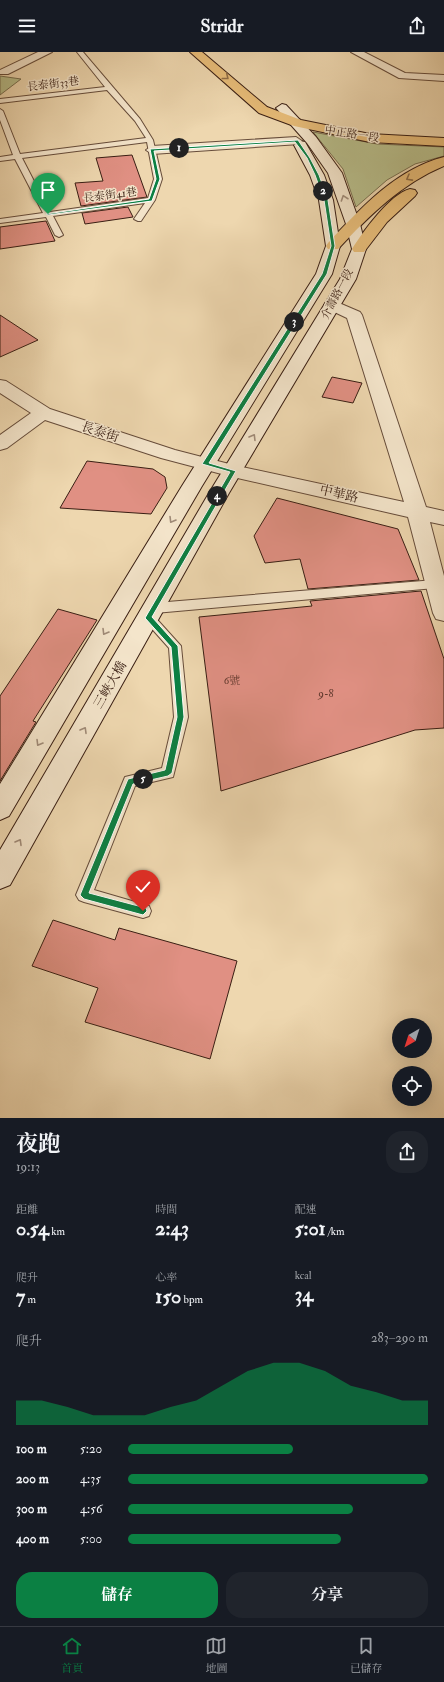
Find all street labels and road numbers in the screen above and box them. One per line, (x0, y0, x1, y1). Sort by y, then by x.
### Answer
street label: 長泰街33巷 (26, 74, 80, 94)
street label: 中正路一段 (324, 123, 380, 145)
street label: 長泰街41巷 (82, 185, 138, 205)
street label: 介壽路一段 (318, 267, 356, 321)
street label: 長泰街 (79, 418, 121, 446)
street label: 中華路 (318, 482, 360, 506)
street label: 三峽大橋 (90, 658, 130, 712)

